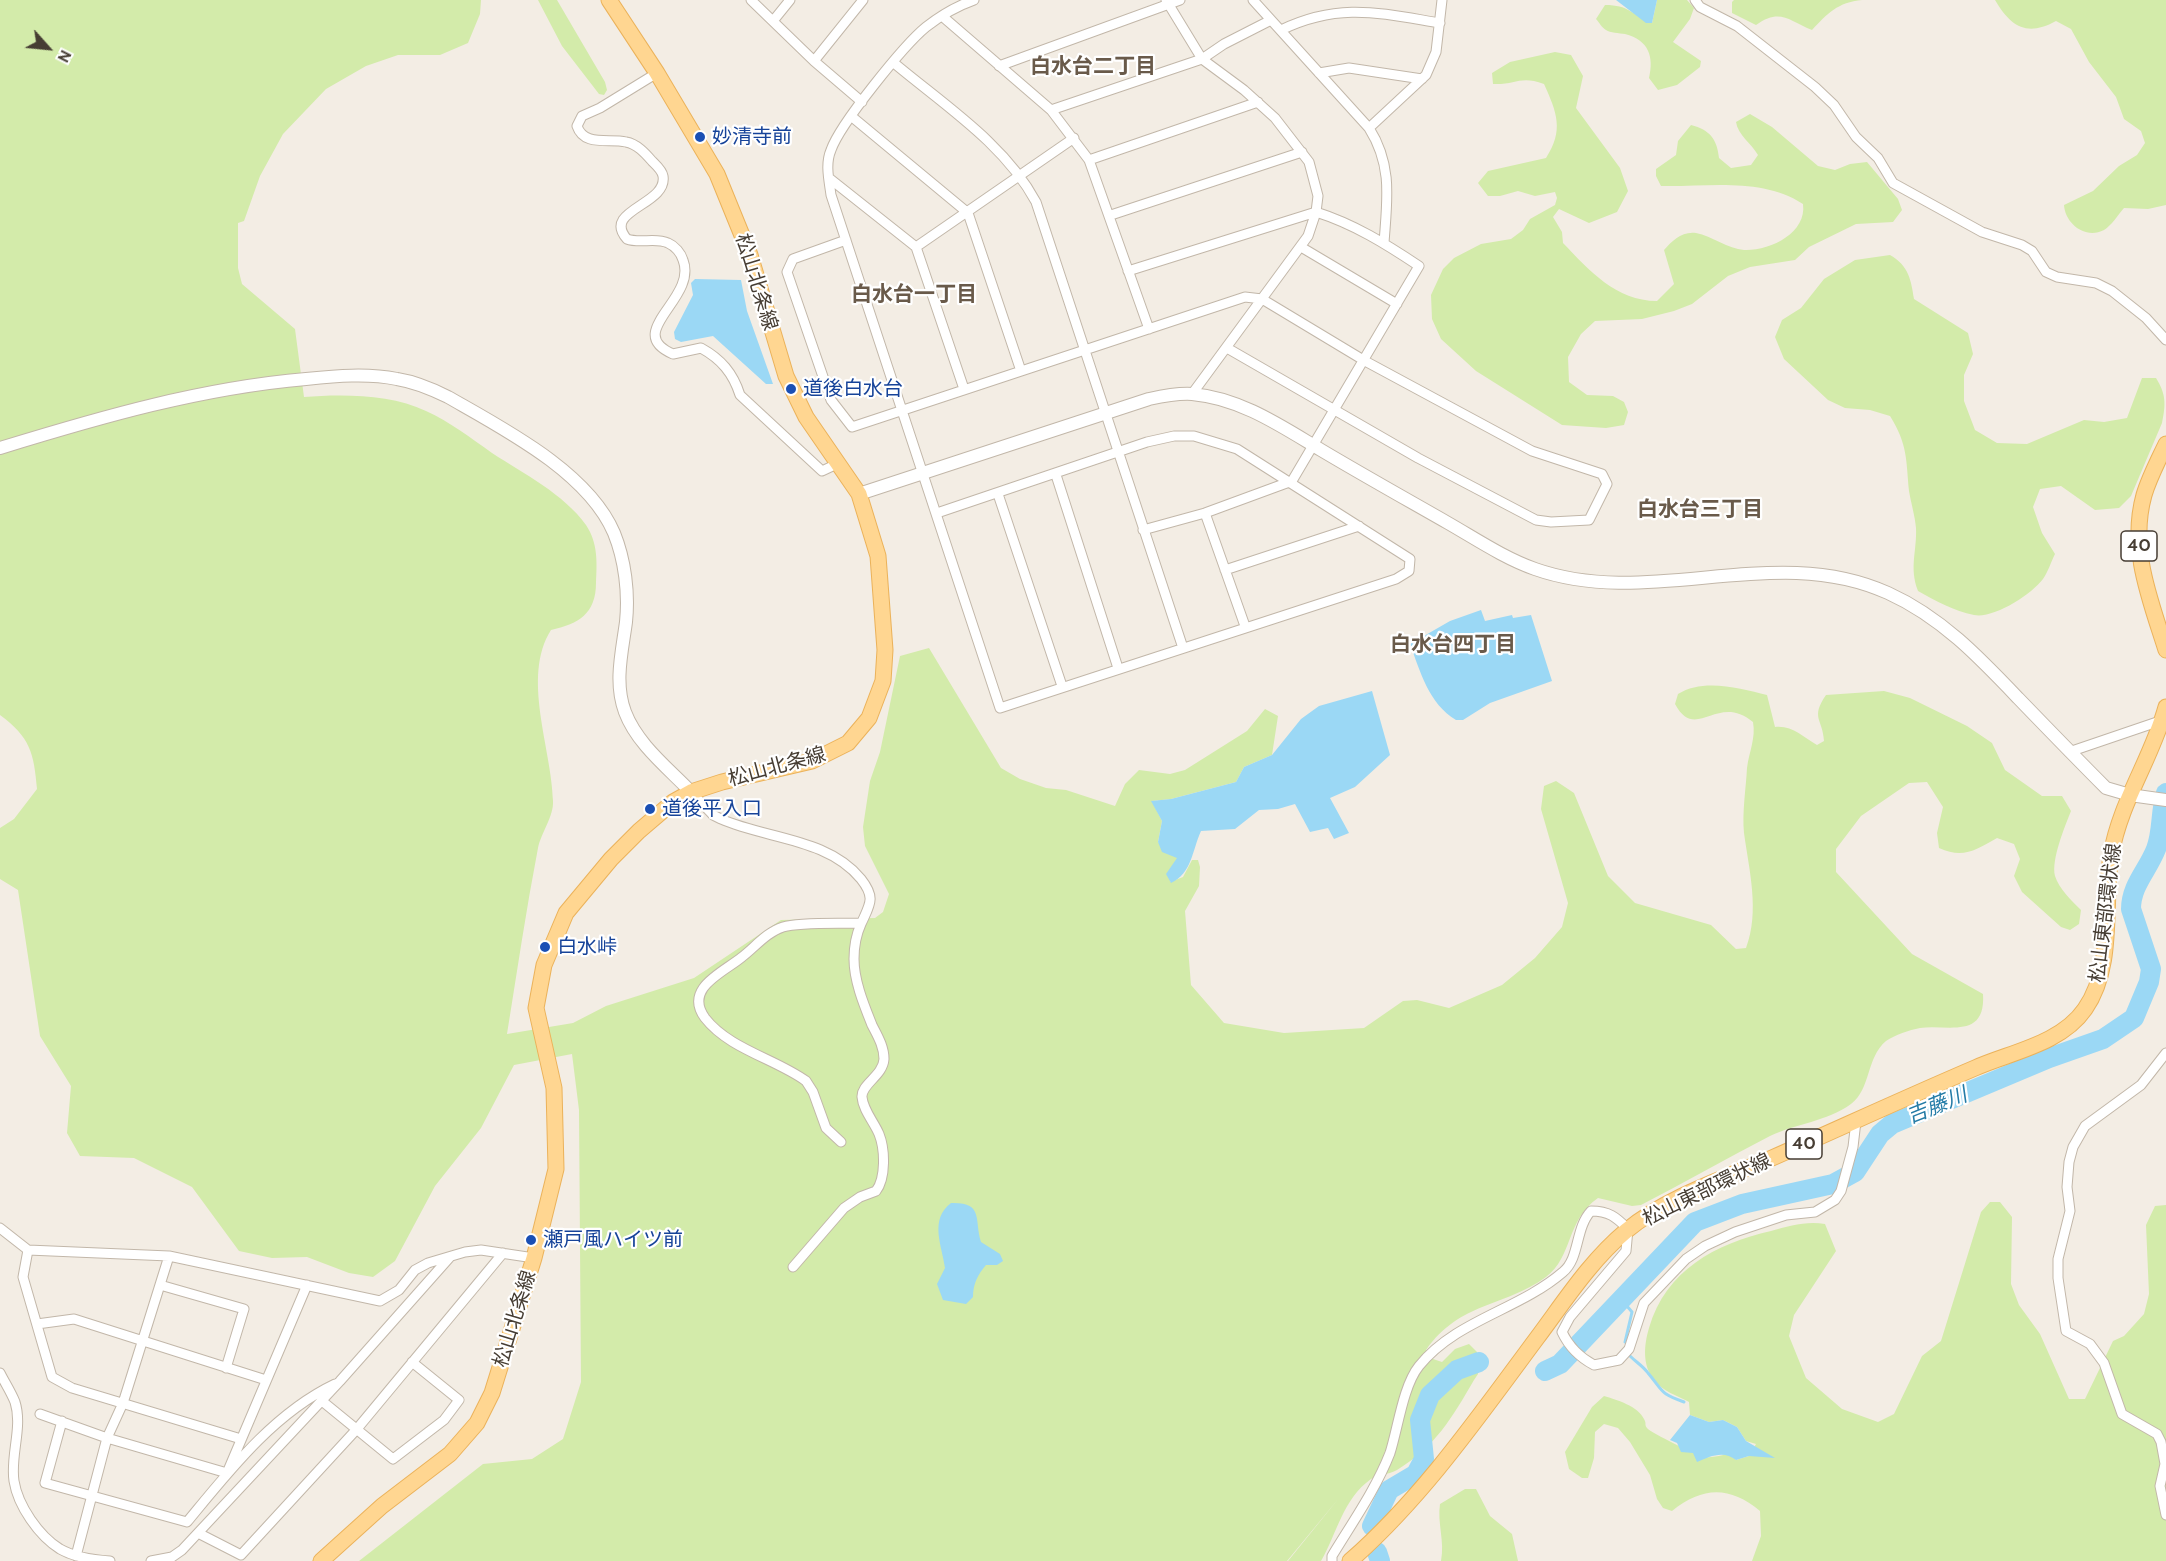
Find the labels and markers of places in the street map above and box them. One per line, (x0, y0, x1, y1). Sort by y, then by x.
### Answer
place label: 妙清寺前 (712, 125, 792, 149)
marker: 妙清寺前 (693, 130, 707, 144)
place label: 道後白水台 (803, 377, 903, 401)
marker: 道後白水台 (784, 382, 798, 396)
place label: 道後平入口 (662, 797, 762, 821)
marker: 道後平入口 (643, 802, 657, 816)
place label: 白水峠 (557, 935, 617, 959)
marker: 白水峠 (538, 940, 552, 954)
place label: 瀬戸風ハイツ前 (543, 1228, 683, 1252)
marker: 瀬戸風ハイツ前 (524, 1233, 538, 1247)

